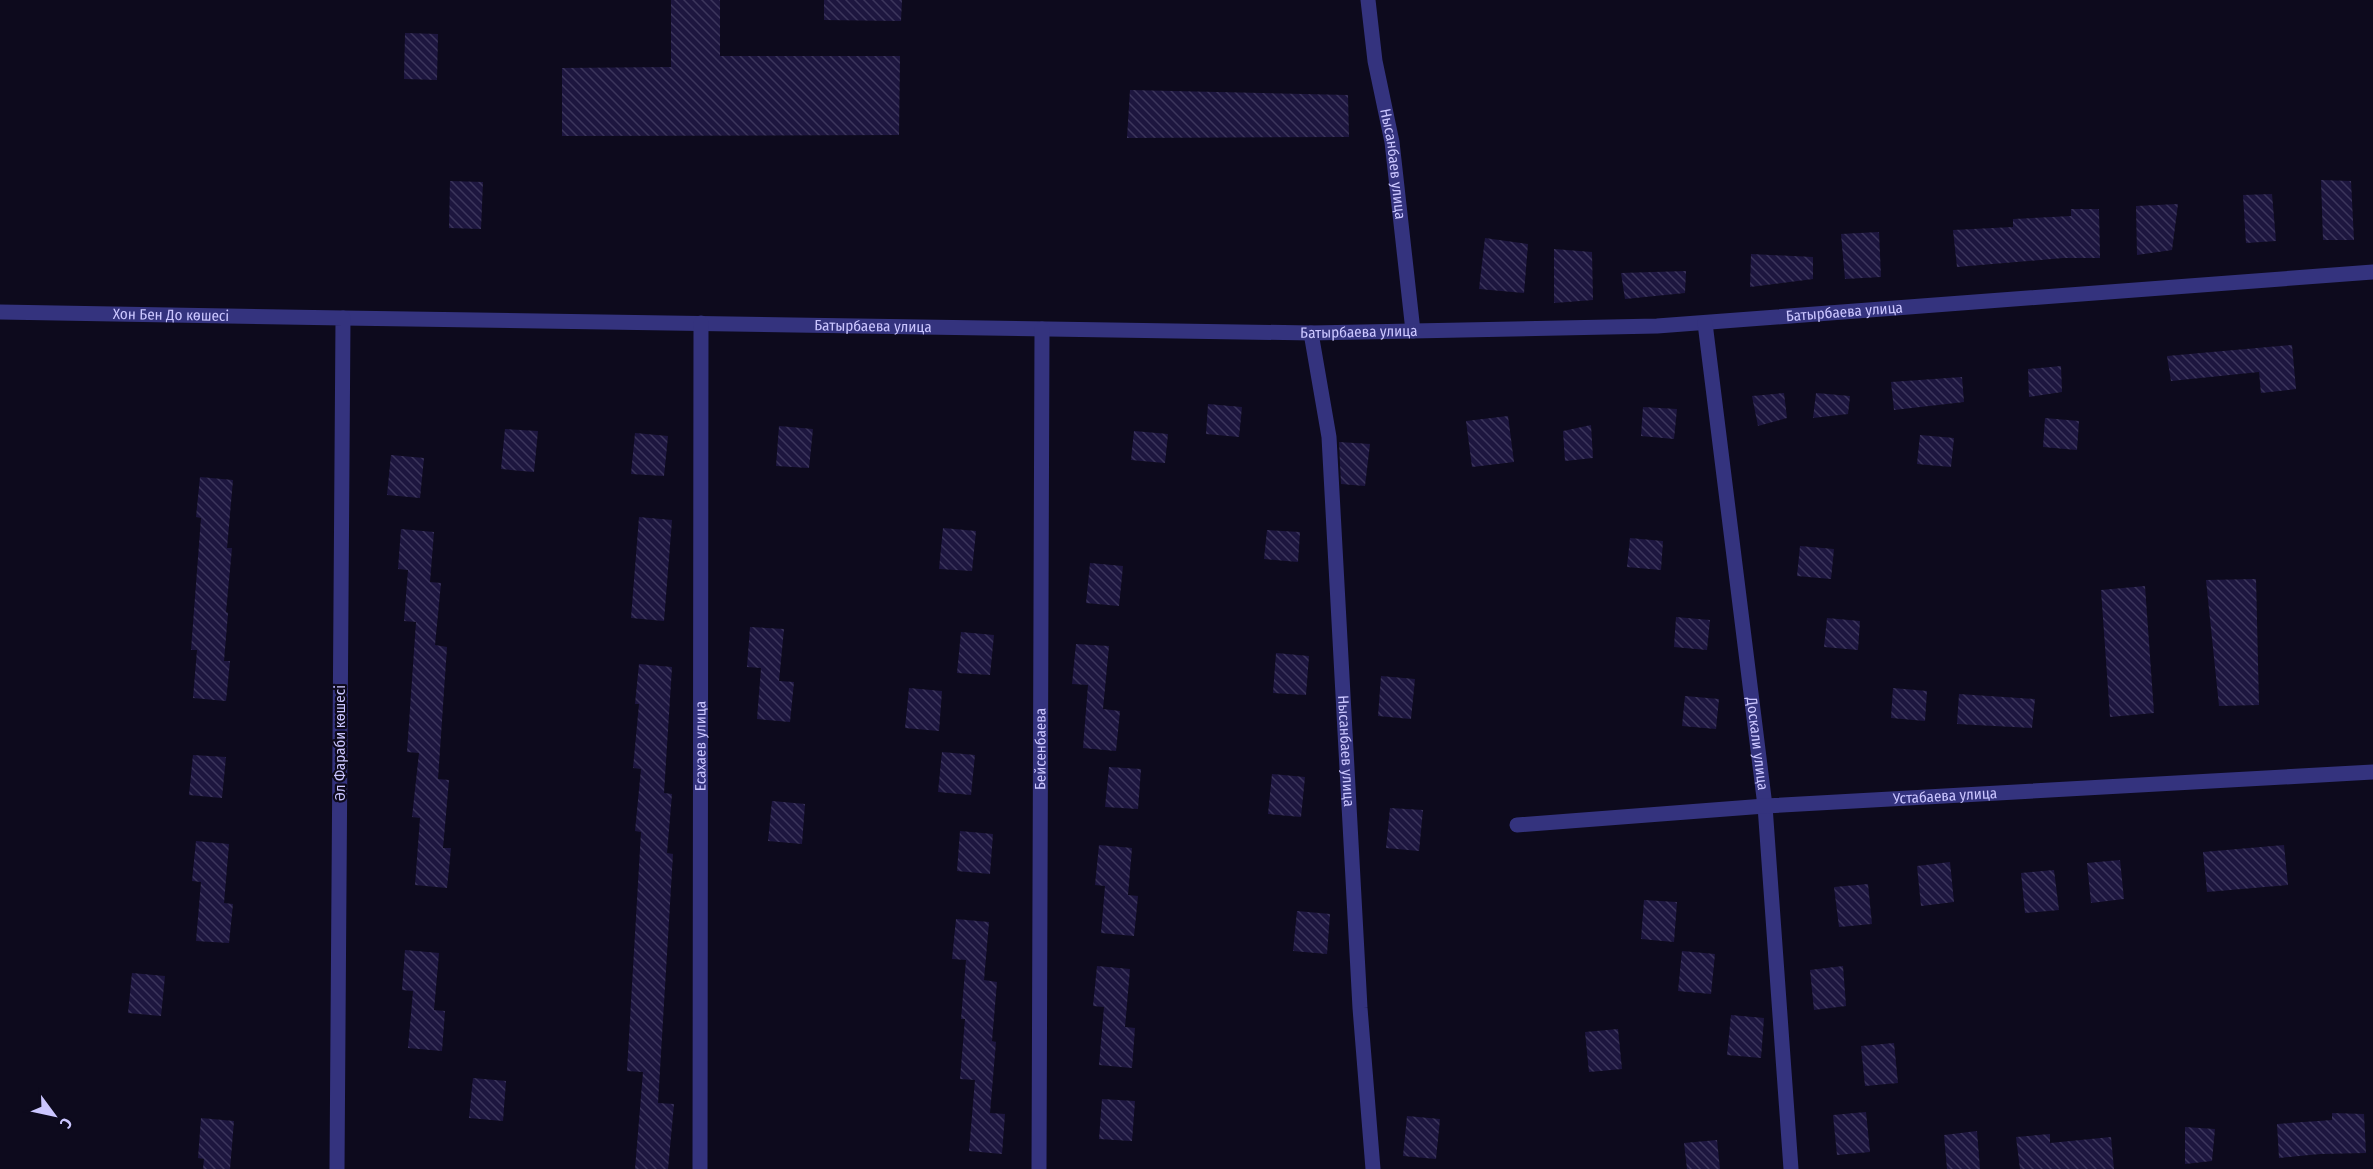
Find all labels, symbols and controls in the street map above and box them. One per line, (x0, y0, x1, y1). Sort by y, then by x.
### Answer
street label: Нысанбаев улица (1376, 107, 1410, 220)
street label: Батырбаева улица (1785, 298, 1903, 325)
street label: Хон Бен До көшесі (113, 305, 229, 325)
street label: Батырбаева улица (814, 316, 932, 336)
street label: Батырбаева улица (1300, 322, 1418, 342)
street label: Әл Фараби көшесі (331, 685, 349, 801)
street label: Нысанбаев улица (1334, 695, 1358, 807)
street label: Доскали улица (1742, 695, 1772, 791)
street label: Есахаев улица (691, 701, 710, 791)
street label: Бейсенбаева (1031, 708, 1050, 790)
street label: Устабаева улица (1891, 784, 1998, 808)
north arrow (24, 1085, 84, 1145)
text: С (56, 1114, 76, 1132)

